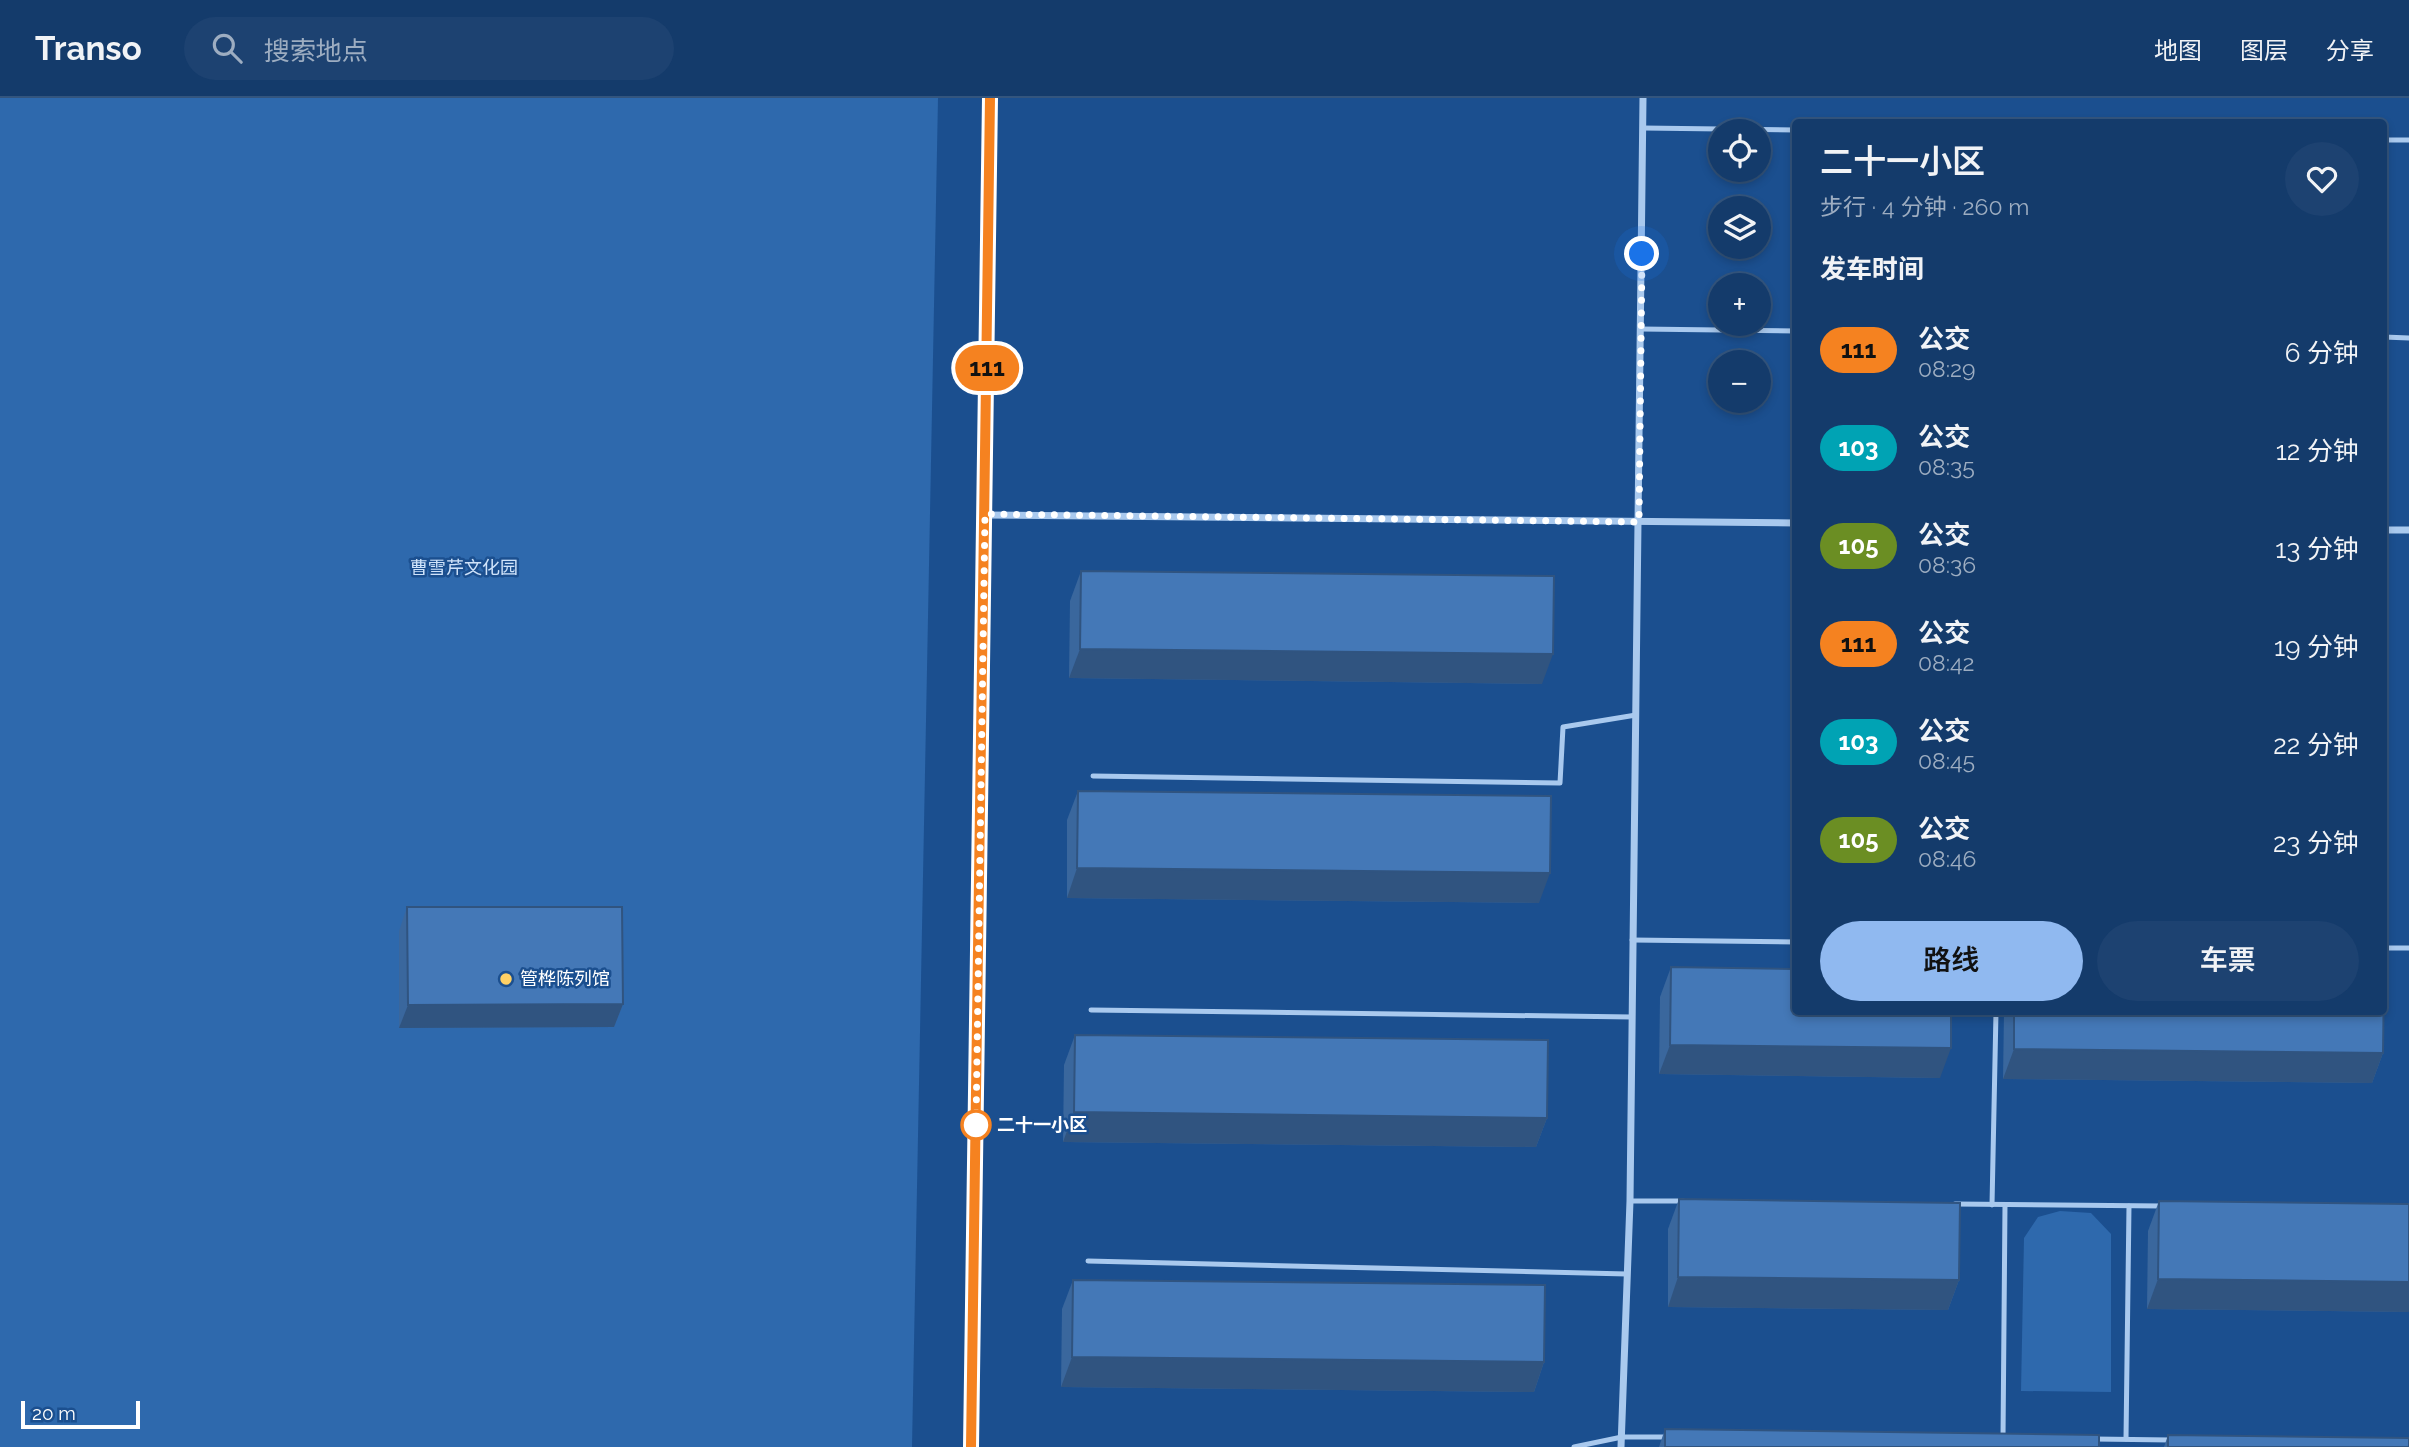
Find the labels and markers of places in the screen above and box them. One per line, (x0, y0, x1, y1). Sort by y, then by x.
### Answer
place label: 管桦陈列馆 (520, 968, 610, 989)
marker: 管桦陈列馆 (498, 971, 514, 987)
marker: 二十一小区 (961, 1110, 991, 1140)
place label: 二十一小区 (997, 1114, 1087, 1135)

